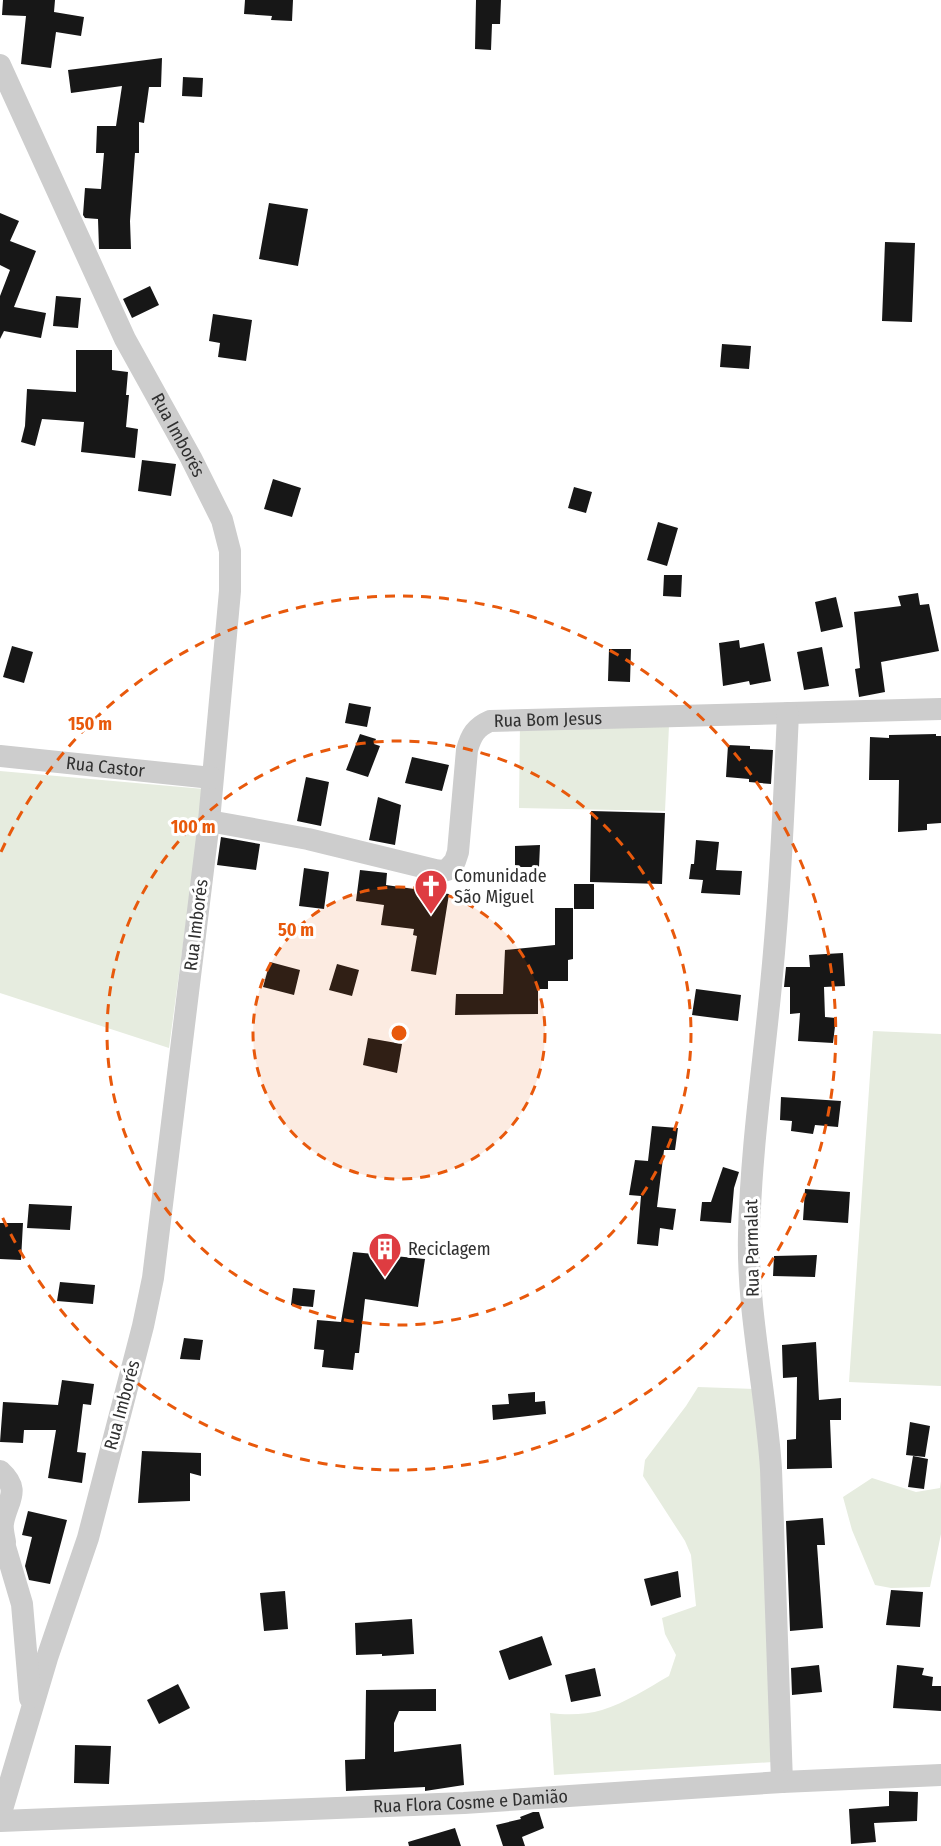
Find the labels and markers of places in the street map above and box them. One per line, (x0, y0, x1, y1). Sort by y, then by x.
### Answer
place label: Comunidade São Miguel (454, 865, 547, 908)
church icon: Comunidade São Miguel (413, 868, 449, 915)
centre of rings (389, 1023, 409, 1043)
building icon: Reciclagem (367, 1231, 403, 1278)
place label: Reciclagem (408, 1238, 491, 1260)

